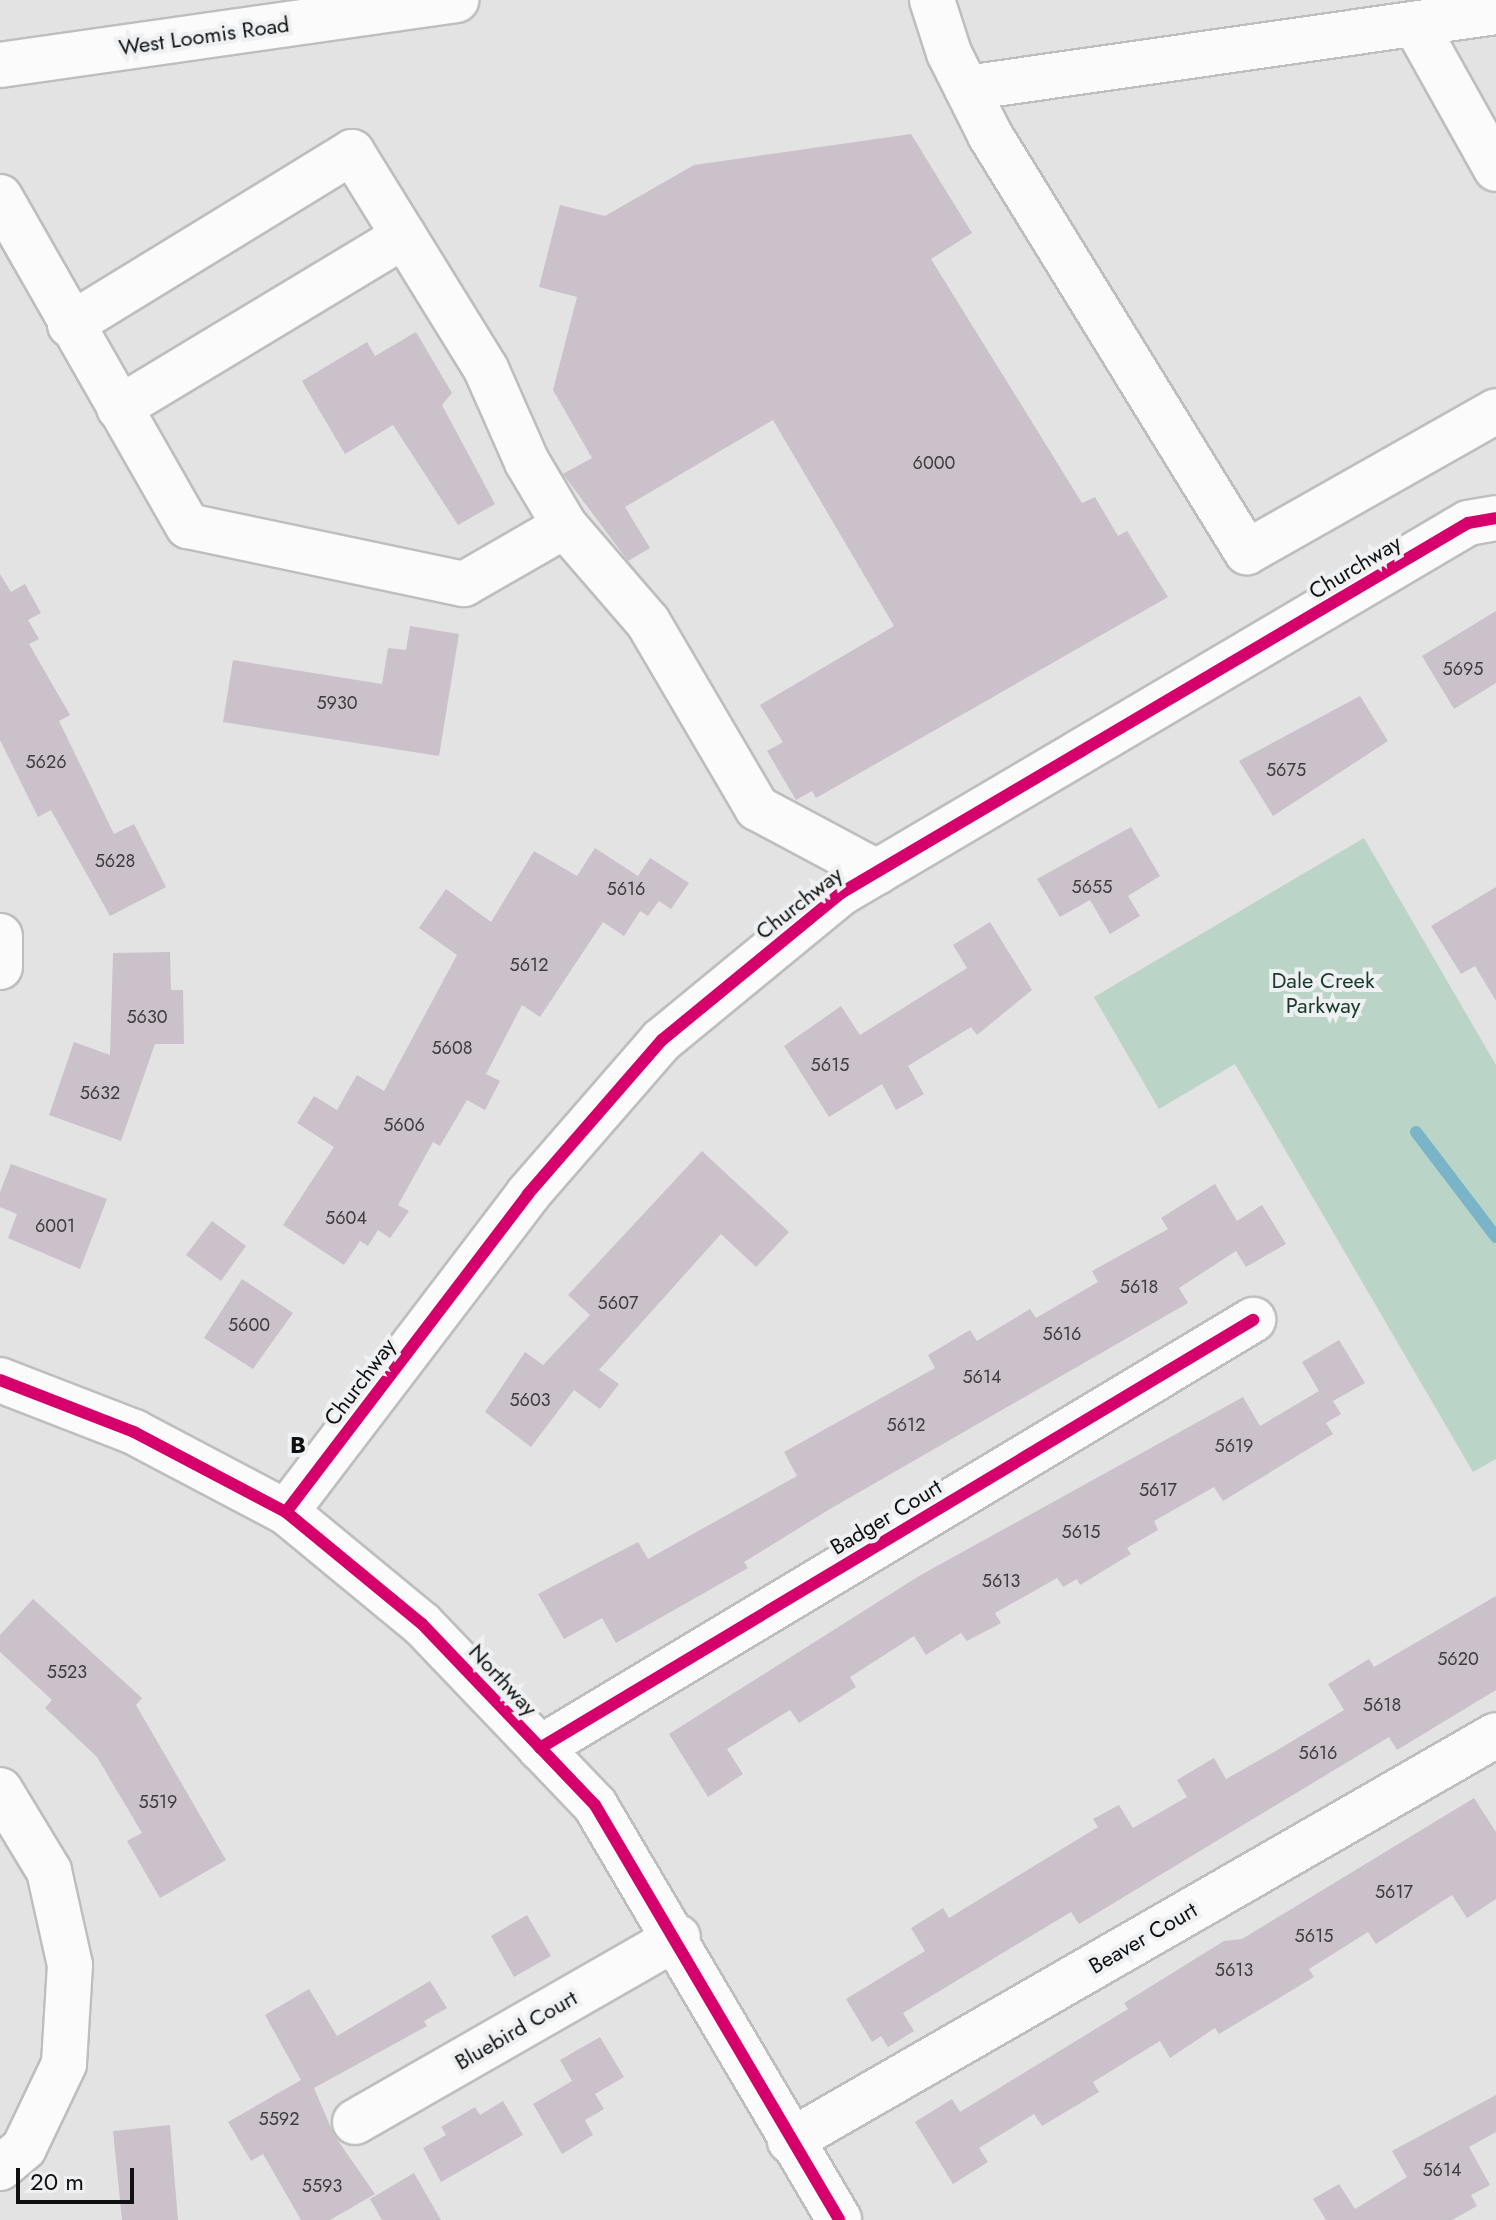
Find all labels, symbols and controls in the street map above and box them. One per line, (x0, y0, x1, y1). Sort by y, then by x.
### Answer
street label: West Loomis Road (117, 11, 291, 61)
house number: 6000 (913, 452, 955, 474)
street label: Churchway (1304, 529, 1406, 605)
house number: 5695 (1442, 658, 1484, 680)
house number: 5930 (316, 692, 358, 714)
house number: 5626 (25, 751, 67, 773)
house number: 5675 (1266, 759, 1306, 781)
house number: 5628 (95, 850, 135, 872)
street label: Churchway (751, 861, 847, 945)
house number: 5655 (1072, 876, 1112, 898)
house number: 5616 (607, 878, 645, 900)
house number: 5612 (510, 954, 548, 976)
park label: Dale Creek Parkway (1271, 967, 1375, 1018)
house number: 5630 (126, 1006, 168, 1028)
house number: 5608 (431, 1037, 473, 1059)
house number: 5615 (811, 1054, 849, 1076)
house number: 5632 (80, 1082, 120, 1104)
house number: 5606 (383, 1114, 425, 1136)
house number: 5604 (325, 1207, 367, 1229)
house number: 6001 (35, 1215, 75, 1237)
house number: 5618 (1120, 1276, 1158, 1298)
house number: 5607 (598, 1292, 638, 1314)
house number: 5600 (228, 1314, 270, 1336)
house number: 5616 (1043, 1323, 1081, 1345)
street label: Churchway (319, 1333, 401, 1431)
house number: 5614 (962, 1366, 1002, 1388)
house number: 5603 (509, 1389, 551, 1411)
house number: 5612 (887, 1414, 925, 1436)
district label: B (290, 1431, 306, 1459)
house number: 5619 (1215, 1435, 1253, 1457)
street label: Badger Court (826, 1474, 946, 1560)
house number: 5617 (1139, 1479, 1177, 1501)
house number: 5615 (1062, 1521, 1100, 1543)
house number: 5613 (982, 1570, 1020, 1592)
street label: Northway (463, 1639, 543, 1721)
house number: 5620 (1437, 1648, 1479, 1670)
house number: 5523 (47, 1661, 87, 1683)
house number: 5618 (1363, 1694, 1401, 1716)
house number: 5616 (1299, 1742, 1337, 1764)
house number: 5519 (139, 1791, 177, 1813)
house number: 5617 (1375, 1881, 1413, 1903)
street label: Beaver Court (1084, 1896, 1202, 1980)
house number: 5615 (1295, 1925, 1333, 1947)
house number: 5613 (1215, 1959, 1253, 1981)
street label: Bluebird Court (450, 1984, 582, 2076)
house number: 5592 (259, 2108, 299, 2130)
scale bar (20, 2152, 138, 2202)
house number: 5614 (1422, 2159, 1462, 2181)
text: 20 m (30, 2164, 84, 2199)
house number: 5593 (302, 2175, 342, 2197)

